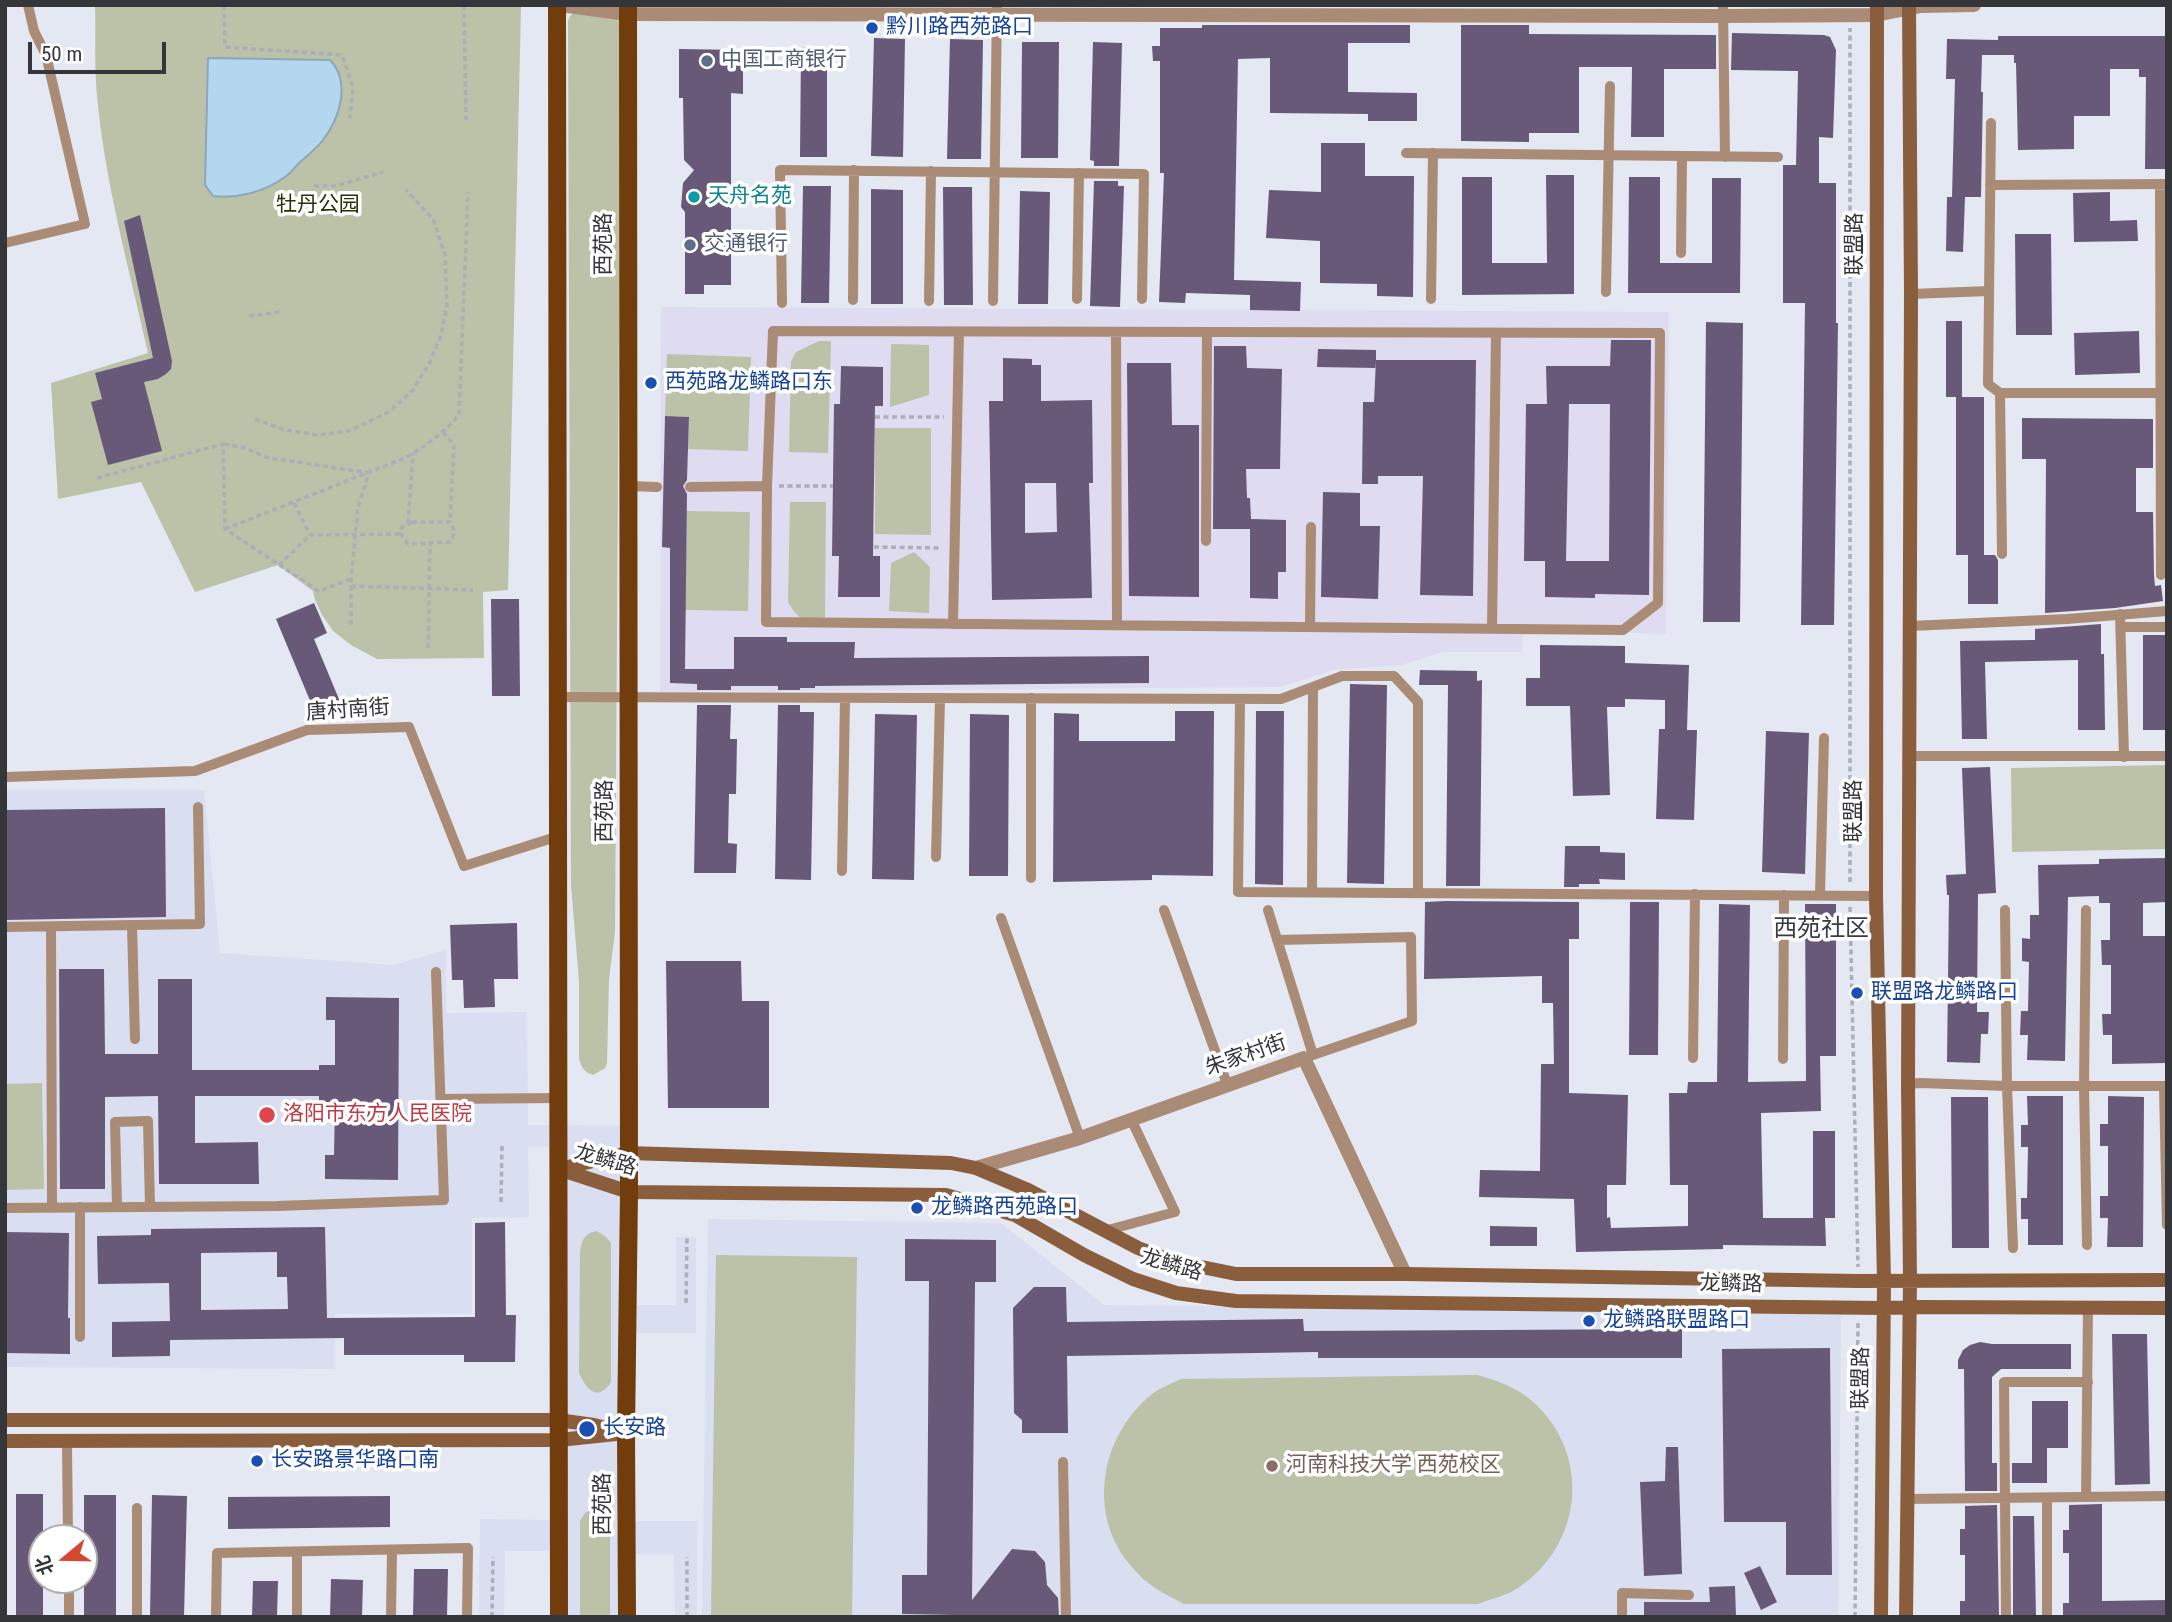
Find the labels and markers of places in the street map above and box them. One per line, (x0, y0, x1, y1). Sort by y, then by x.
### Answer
place label: 黔川路西苑路口 (886, 15, 1033, 41)
marker: 黔川路西苑路口 (864, 20, 880, 36)
place label: 中国工商银行 (721, 48, 847, 74)
marker: 中国工商银行 (699, 53, 715, 69)
place label: 天舟名苑 (708, 184, 792, 210)
marker: 天舟名苑 (686, 189, 702, 205)
place label: 交通银行 (704, 232, 788, 258)
marker: 交通银行 (682, 237, 698, 253)
place label: 西苑路龙鳞路口东 (665, 370, 833, 396)
marker: 西苑路龙鳞路口东 (643, 375, 659, 391)
place label: 联盟路龙鳞路口 (1871, 980, 2018, 1006)
marker: 联盟路龙鳞路口 (1849, 985, 1865, 1001)
place label: 洛阳市东方人民医院 (283, 1102, 472, 1128)
marker: 洛阳市东方人民医院 (257, 1105, 277, 1125)
place label: 龙鳞路西苑路口 (931, 1195, 1078, 1221)
marker: 龙鳞路西苑路口 (909, 1200, 925, 1216)
place label: 龙鳞路联盟路口 (1603, 1308, 1750, 1334)
marker: 龙鳞路联盟路口 (1581, 1313, 1597, 1329)
place label: 长安路 (603, 1416, 666, 1442)
marker: 长安路 (577, 1419, 597, 1439)
place label: 长安路景华路口南 (271, 1448, 439, 1474)
marker: 长安路景华路口南 (249, 1453, 265, 1469)
place label: 河南科技大学 西苑校区 (1286, 1453, 1501, 1479)
marker: 河南科技大学 西苑校区 (1264, 1458, 1280, 1474)

